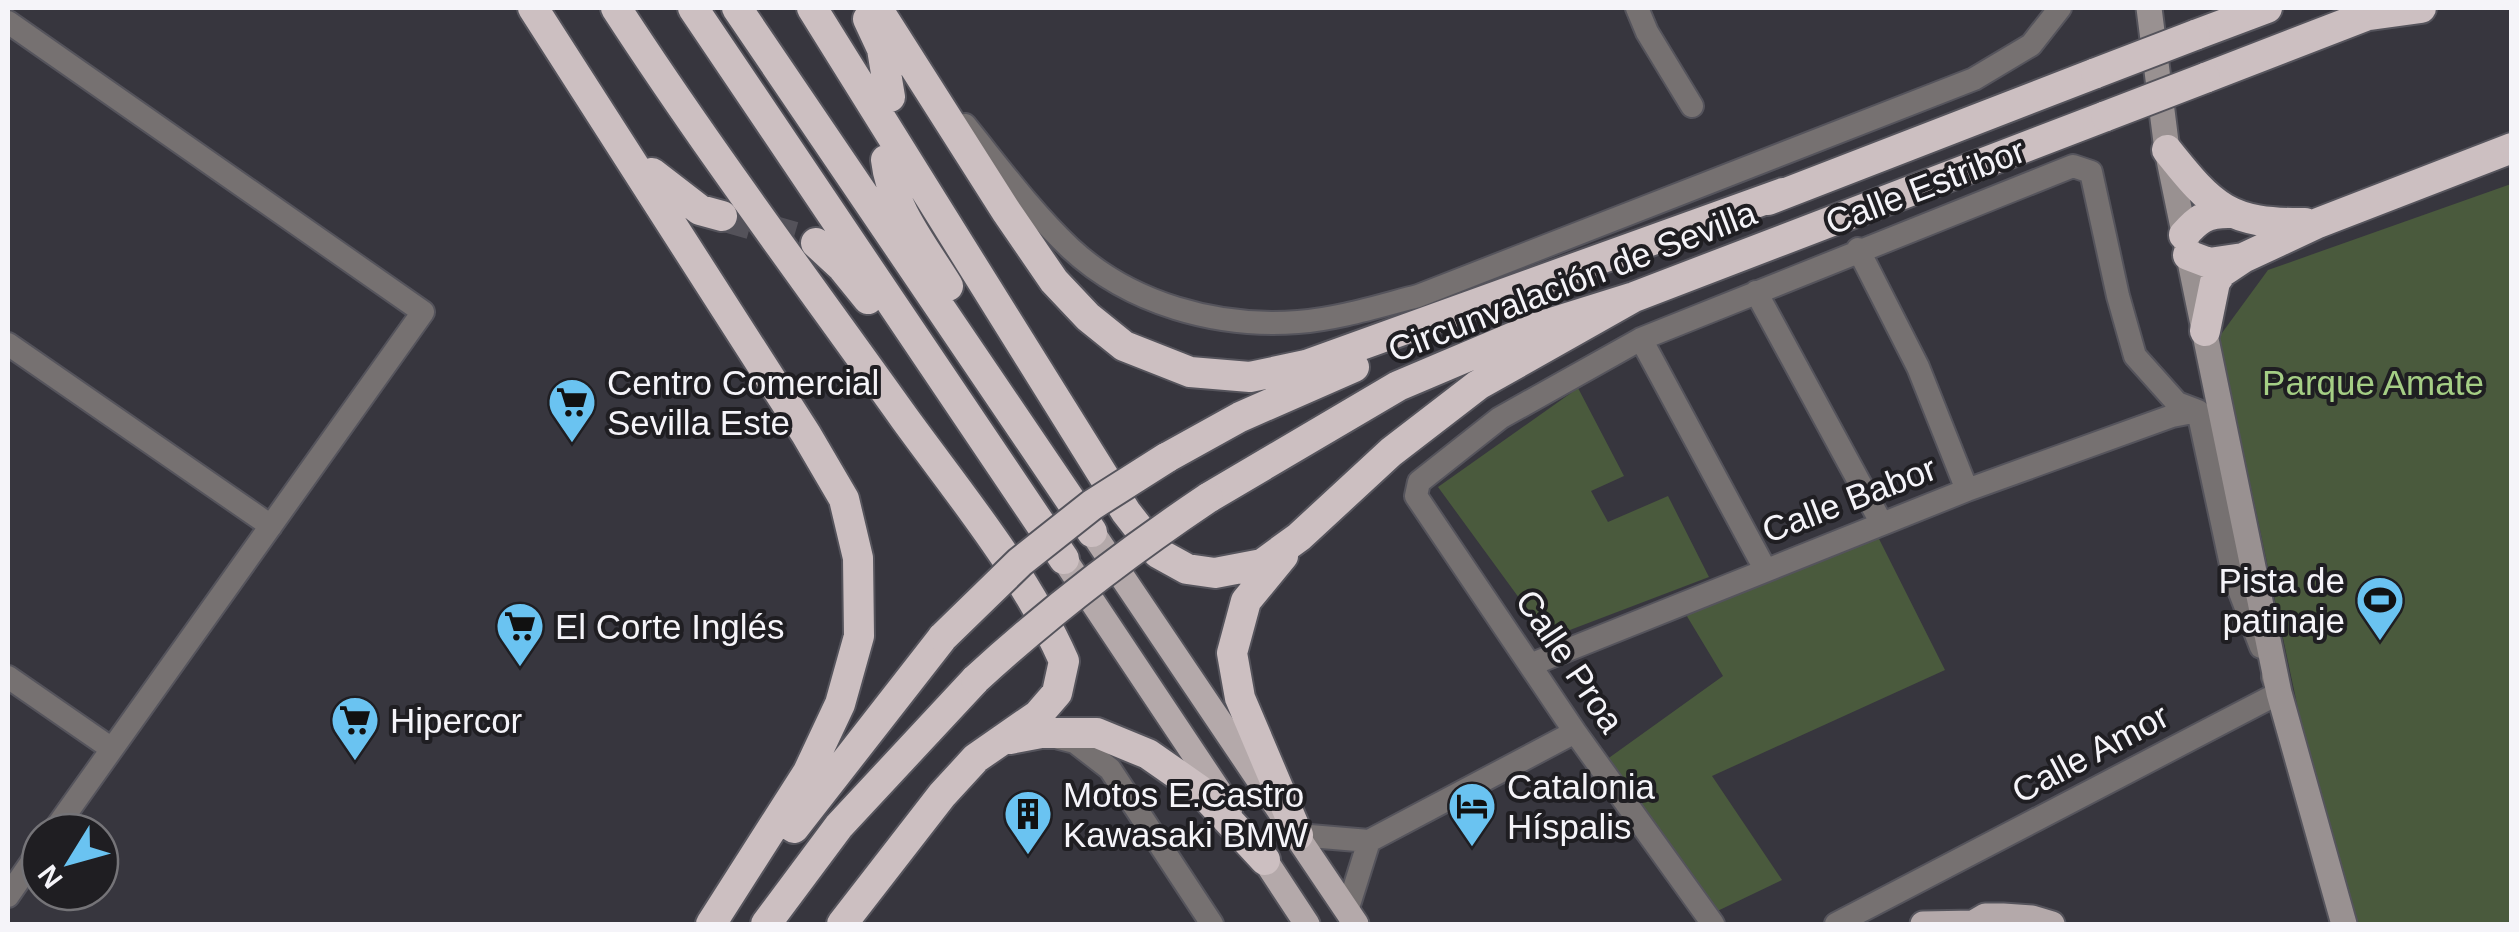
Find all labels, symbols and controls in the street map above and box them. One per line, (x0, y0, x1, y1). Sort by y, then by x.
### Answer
street label: Calle Estribor (1820, 130, 2030, 242)
street label: Circunvalación de Sevilla (1382, 193, 1762, 369)
place label: Centro Comercial Sevilla Este (607, 363, 879, 442)
park label: Parque Amate (2262, 363, 2484, 402)
supermarket icon: Centro Comercial Sevilla Este (546, 376, 598, 444)
street label: Calle Babor (1757, 448, 1942, 550)
place label: Pista de patinaje (2219, 561, 2345, 640)
sports icon: Pista de patinaje (2354, 574, 2406, 642)
street label: Calle Proa (1508, 582, 1632, 740)
supermarket icon: El Corte Inglés (494, 600, 546, 668)
place label: El Corte Inglés (555, 607, 785, 646)
supermarket icon: Hipercor (329, 694, 381, 762)
street label: Calle Amor (2005, 695, 2175, 810)
place label: Hipercor (390, 701, 523, 740)
place label: Catalonia Híspalis (1507, 767, 1655, 846)
place label: Motos E.Castro Kawasaki BMW (1063, 775, 1308, 854)
hotel icon: Catalonia Híspalis (1446, 780, 1498, 848)
building icon: Motos E.Castro Kawasaki BMW (1002, 788, 1054, 856)
north arrow (20, 812, 120, 912)
text: N (32, 859, 69, 894)

